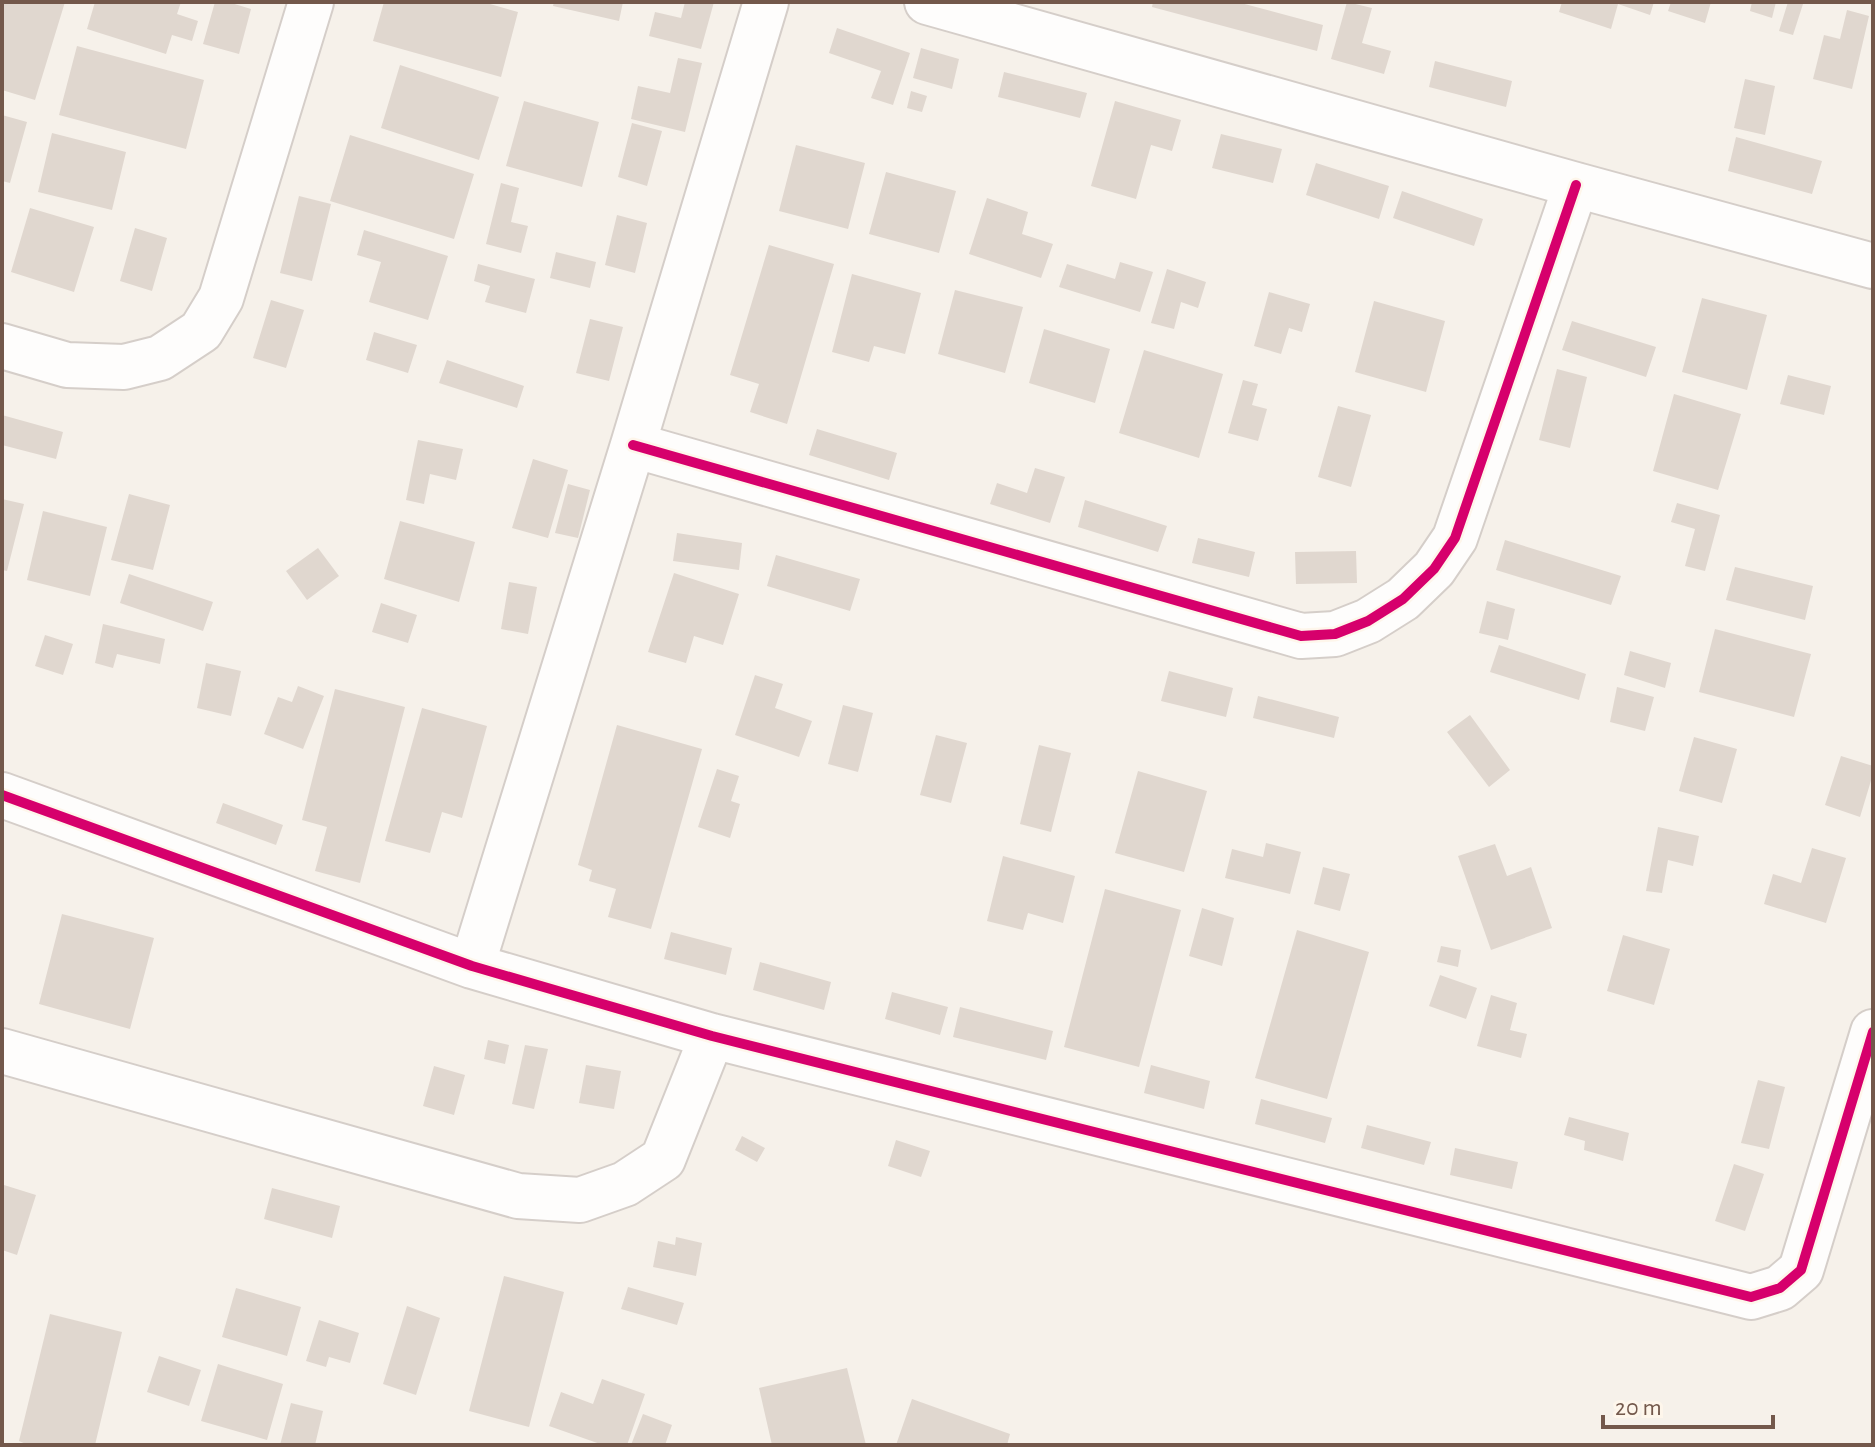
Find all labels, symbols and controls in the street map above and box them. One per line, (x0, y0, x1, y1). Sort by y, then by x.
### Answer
scale bar (1603, 1379, 1773, 1429)
text: 20 m (1615, 1396, 1662, 1420)

